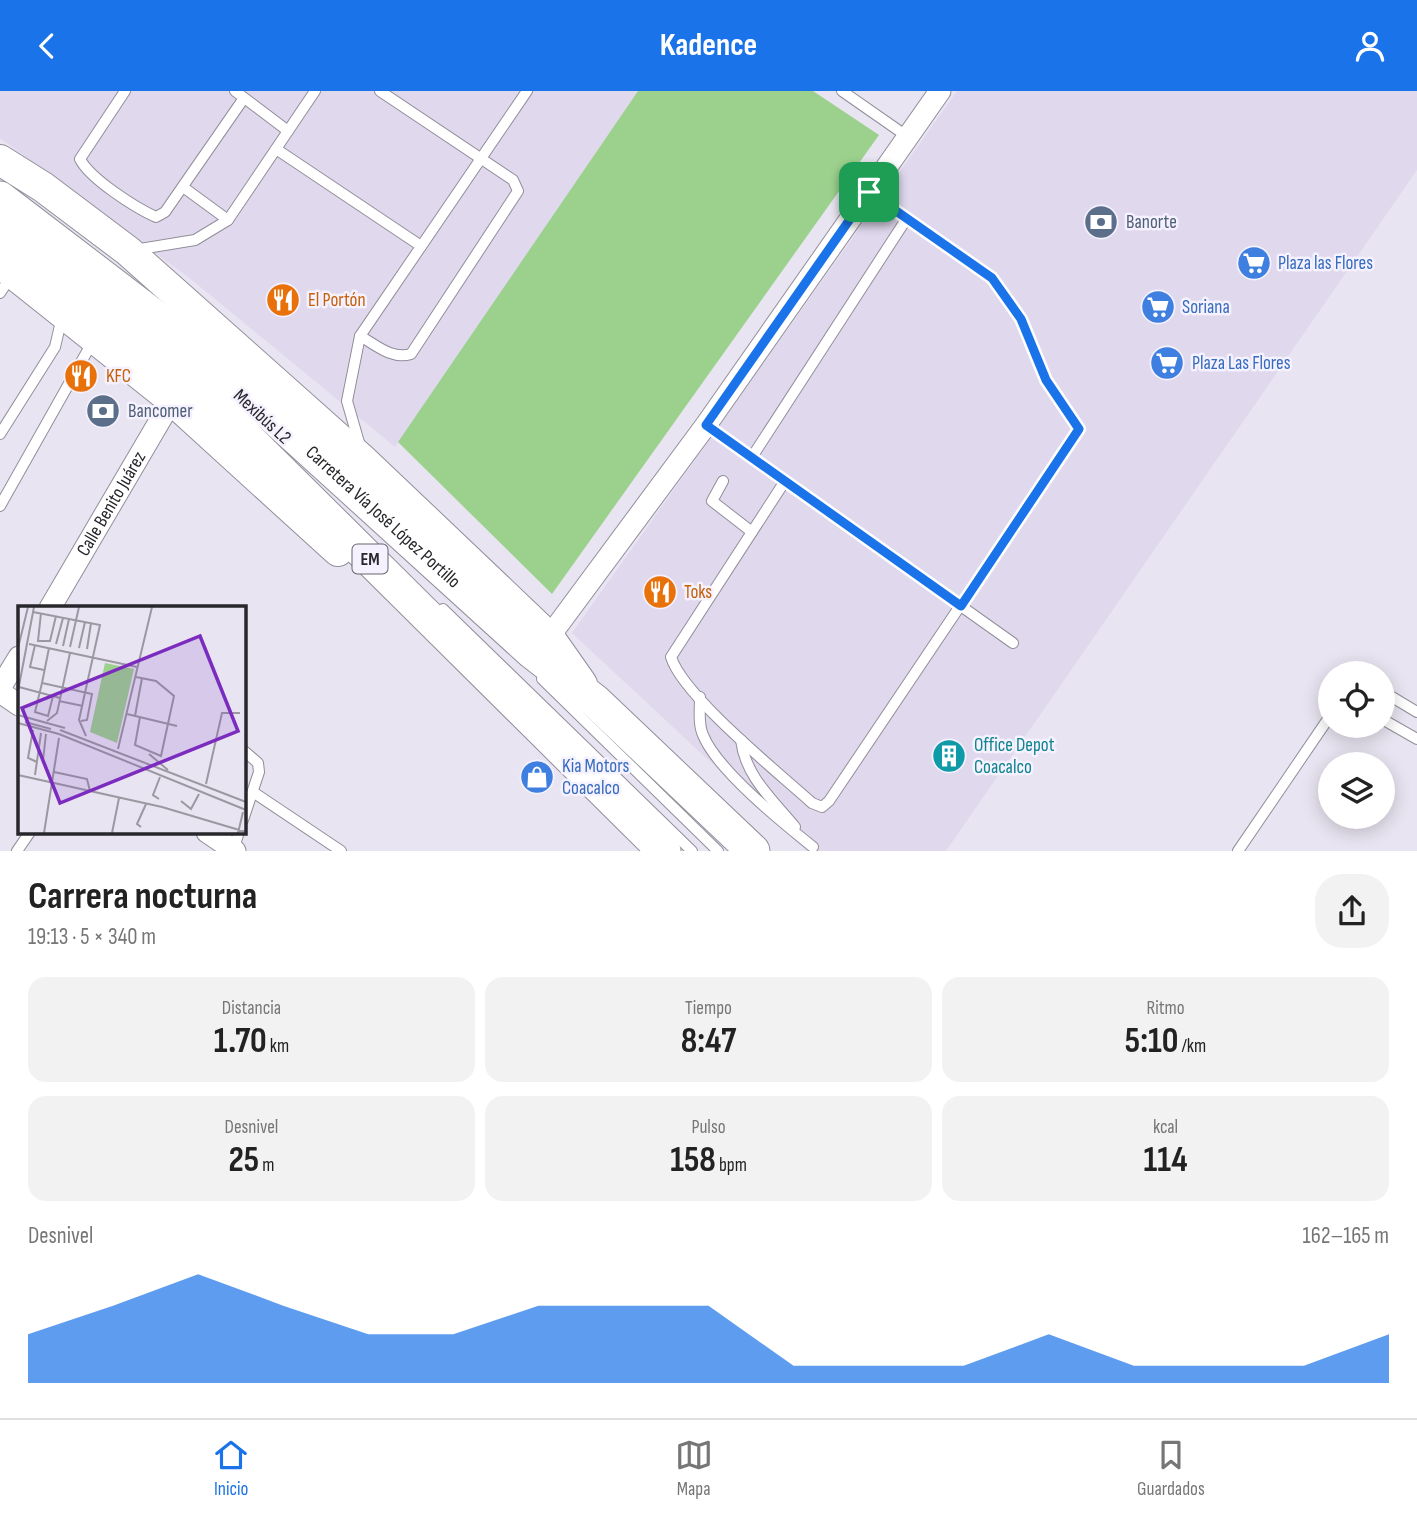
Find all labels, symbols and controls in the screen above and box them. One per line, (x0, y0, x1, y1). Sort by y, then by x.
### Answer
text: Kadence (660, 26, 757, 65)
icon: back (28, 27, 66, 65)
icon: person (1351, 27, 1389, 65)
pin (839, 162, 899, 222)
icon: arrive (850, 173, 888, 211)
bank icon: Banorte (1082, 203, 1120, 241)
place label: Banorte (1126, 211, 1177, 234)
supermarket icon: Plaza las Flores (1235, 244, 1273, 282)
place label: Plaza las Flores (1278, 252, 1373, 275)
restaurant icon: El Portón (264, 281, 302, 319)
supermarket icon: Soriana (1139, 288, 1177, 326)
place label: El Portón (308, 289, 366, 312)
place label: Soriana (1182, 296, 1230, 319)
supermarket icon: Plaza Las Flores (1148, 344, 1186, 382)
place label: Plaza Las Flores (1192, 352, 1291, 375)
restaurant icon: KFC (62, 357, 100, 395)
place label: KFC (106, 365, 131, 388)
street label: Mexibús L2 (229, 385, 295, 449)
bank icon: Bancomer (84, 392, 122, 430)
place label: Bancomer (128, 400, 193, 423)
street label: Carretera Vía José López Portillo (301, 441, 465, 593)
street label: Calle Benito Juárez (72, 447, 151, 560)
road number: EM (352, 545, 388, 573)
restaurant icon: Toks (641, 573, 679, 611)
place label: Toks (684, 581, 712, 604)
inset map (18, 606, 245, 834)
map controls (1318, 661, 1395, 829)
button: locate (1318, 661, 1395, 738)
place label: Office Depot Coacalco (974, 734, 1055, 779)
building icon: Office Depot Coacalco (930, 737, 968, 775)
button: layers (1318, 752, 1395, 829)
place label: Kia Motors Coacalco (562, 755, 629, 800)
shop icon: Kia Motors Coacalco (518, 758, 556, 796)
text: Carrera nocturna (28, 874, 257, 919)
button: share (1315, 874, 1389, 948)
text: 19:13 · 5 × 340 m (28, 923, 156, 951)
text: Distancia (222, 997, 281, 1020)
text: Tiempo (685, 997, 732, 1020)
text: Ritmo (1146, 997, 1185, 1020)
text: 1.70 (214, 1020, 267, 1063)
text: 8:47 (681, 1020, 736, 1063)
text: 5:10 (1125, 1020, 1178, 1063)
text: km (267, 1035, 289, 1058)
text: /km (1178, 1035, 1206, 1058)
text: Desnivel (225, 1116, 278, 1139)
text: Pulso (691, 1116, 726, 1139)
text: kcal (1153, 1116, 1178, 1139)
text: 25 (229, 1139, 259, 1182)
text: 158 (670, 1139, 716, 1182)
text: 114 (1143, 1139, 1188, 1182)
text: m (259, 1154, 274, 1177)
text: bpm (716, 1154, 747, 1177)
text: Desnivel (28, 1222, 93, 1250)
text: 162–165 m (1303, 1222, 1389, 1250)
tab: Inicio (212, 1436, 250, 1501)
tab: Mapa (675, 1436, 713, 1501)
tab: Guardados (1137, 1436, 1205, 1501)

